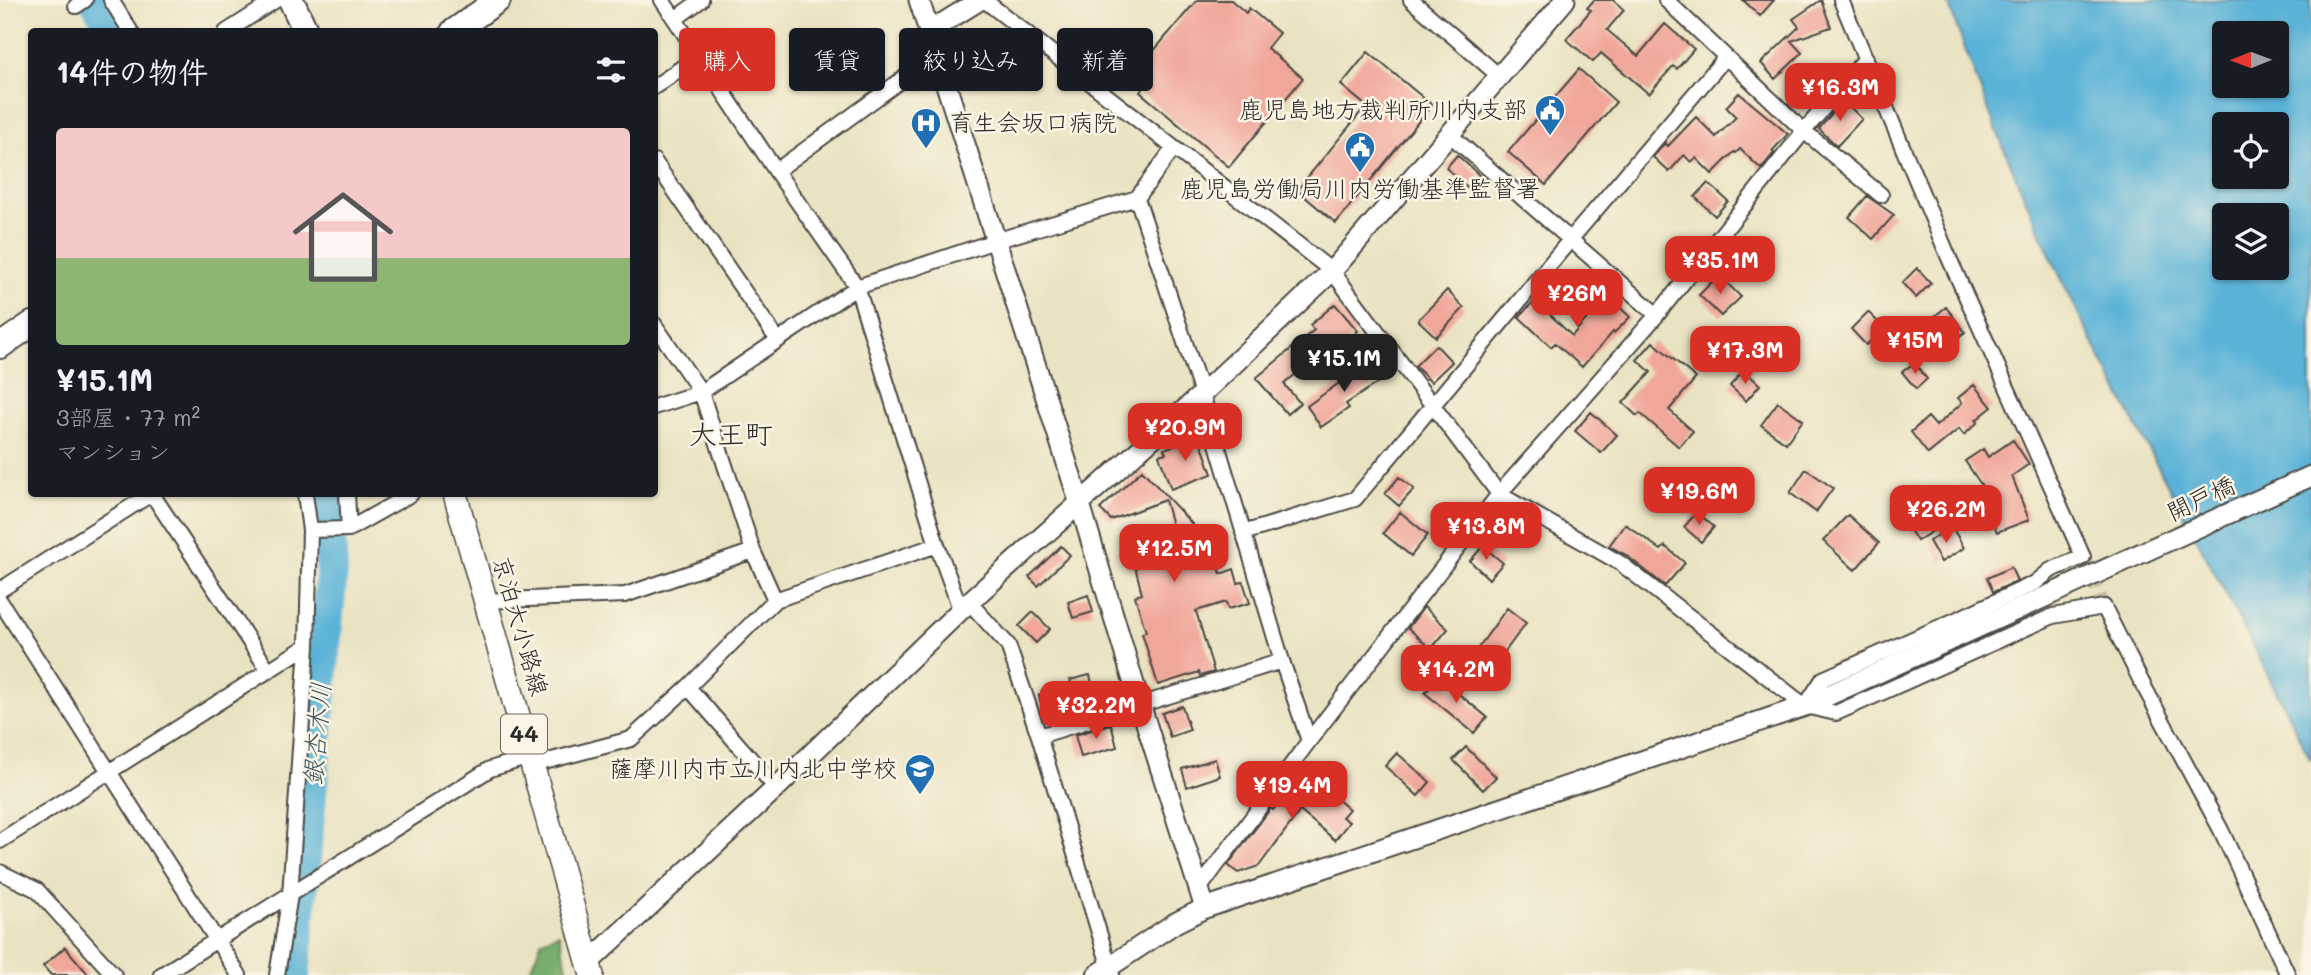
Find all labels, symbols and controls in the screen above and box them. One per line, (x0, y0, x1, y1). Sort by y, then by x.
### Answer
north arrow (2212, 21, 2289, 98)
map controls (2212, 21, 2289, 280)
chip: 購入 (679, 28, 775, 91)
chip: 賃貸 (789, 28, 885, 91)
chip: 絞り込み (899, 28, 1043, 91)
chip: 新着 (1057, 28, 1153, 91)
text: 14件の物件 (56, 51, 208, 91)
icon: filters (592, 51, 630, 89)
pin: ¥16.3M (1783, 64, 1897, 123)
text: ¥16.3M (1801, 71, 1879, 101)
place label: 鹿児島地方裁判所川内支部 (1239, 93, 1527, 124)
public building icon: 鹿児島地方裁判所川内支部 (1533, 93, 1567, 137)
hospital icon: 育生会坂口病院 (909, 106, 943, 150)
place label: 育生会坂口病院 (949, 106, 1117, 137)
button: locate (2212, 112, 2289, 189)
public building icon: 鹿児島労働局川内労働基準監督署 (1343, 130, 1377, 174)
place label: 鹿児島労働局川内労働基準監督署 (1180, 172, 1540, 203)
icon: home (280, 174, 406, 300)
button: layers (2212, 203, 2289, 280)
pin: ¥35.1M (1663, 236, 1777, 296)
text: ¥35.1M (1681, 244, 1759, 274)
pin: ¥26M (1536, 270, 1618, 329)
text: ¥26M (1547, 277, 1607, 307)
pin: ¥15M (1874, 316, 1956, 376)
text: ¥15M (1886, 324, 1944, 354)
pin: ¥17.3M (1688, 326, 1802, 386)
pin: ¥15.1M (1287, 334, 1401, 394)
text: ¥17.3M (1706, 334, 1784, 364)
text: ¥15.1M (1307, 342, 1381, 372)
text: ¥15.1M (56, 359, 153, 399)
text: 3部屋 · 77 m² (56, 402, 200, 432)
pin: ¥20.9M (1128, 404, 1242, 463)
text: ¥20.9M (1144, 411, 1226, 441)
district label: 大王町 (689, 415, 773, 451)
text: マンション (56, 436, 170, 466)
pin: ¥19.6M (1642, 468, 1756, 527)
street label: 開戸橋 (2161, 468, 2240, 527)
text: ¥19.6M (1660, 475, 1738, 505)
pin: ¥26.2M (1889, 486, 2003, 545)
text: ¥26.2M (1906, 493, 1986, 523)
pin: ¥13.8M (1429, 503, 1543, 562)
text: ¥13.8M (1446, 510, 1526, 540)
pin: ¥12.5M (1117, 524, 1231, 584)
text: ¥12.5M (1135, 532, 1213, 562)
street label: 京泊大小路線 (487, 552, 556, 699)
pin: ¥14.2M (1399, 646, 1513, 705)
text: ¥14.2M (1417, 653, 1495, 683)
water label: 銀杏木川 (295, 681, 337, 787)
pin: ¥32.2M (1039, 682, 1153, 741)
text: ¥32.2M (1056, 689, 1136, 719)
road number: 44 (501, 714, 547, 754)
place label: 薩摩川内市立川内北中学校 (609, 752, 897, 783)
school or university icon: 薩摩川内市立川内北中学校 (903, 752, 937, 796)
pin: ¥19.4M (1235, 762, 1349, 821)
text: ¥19.4M (1252, 769, 1332, 799)

